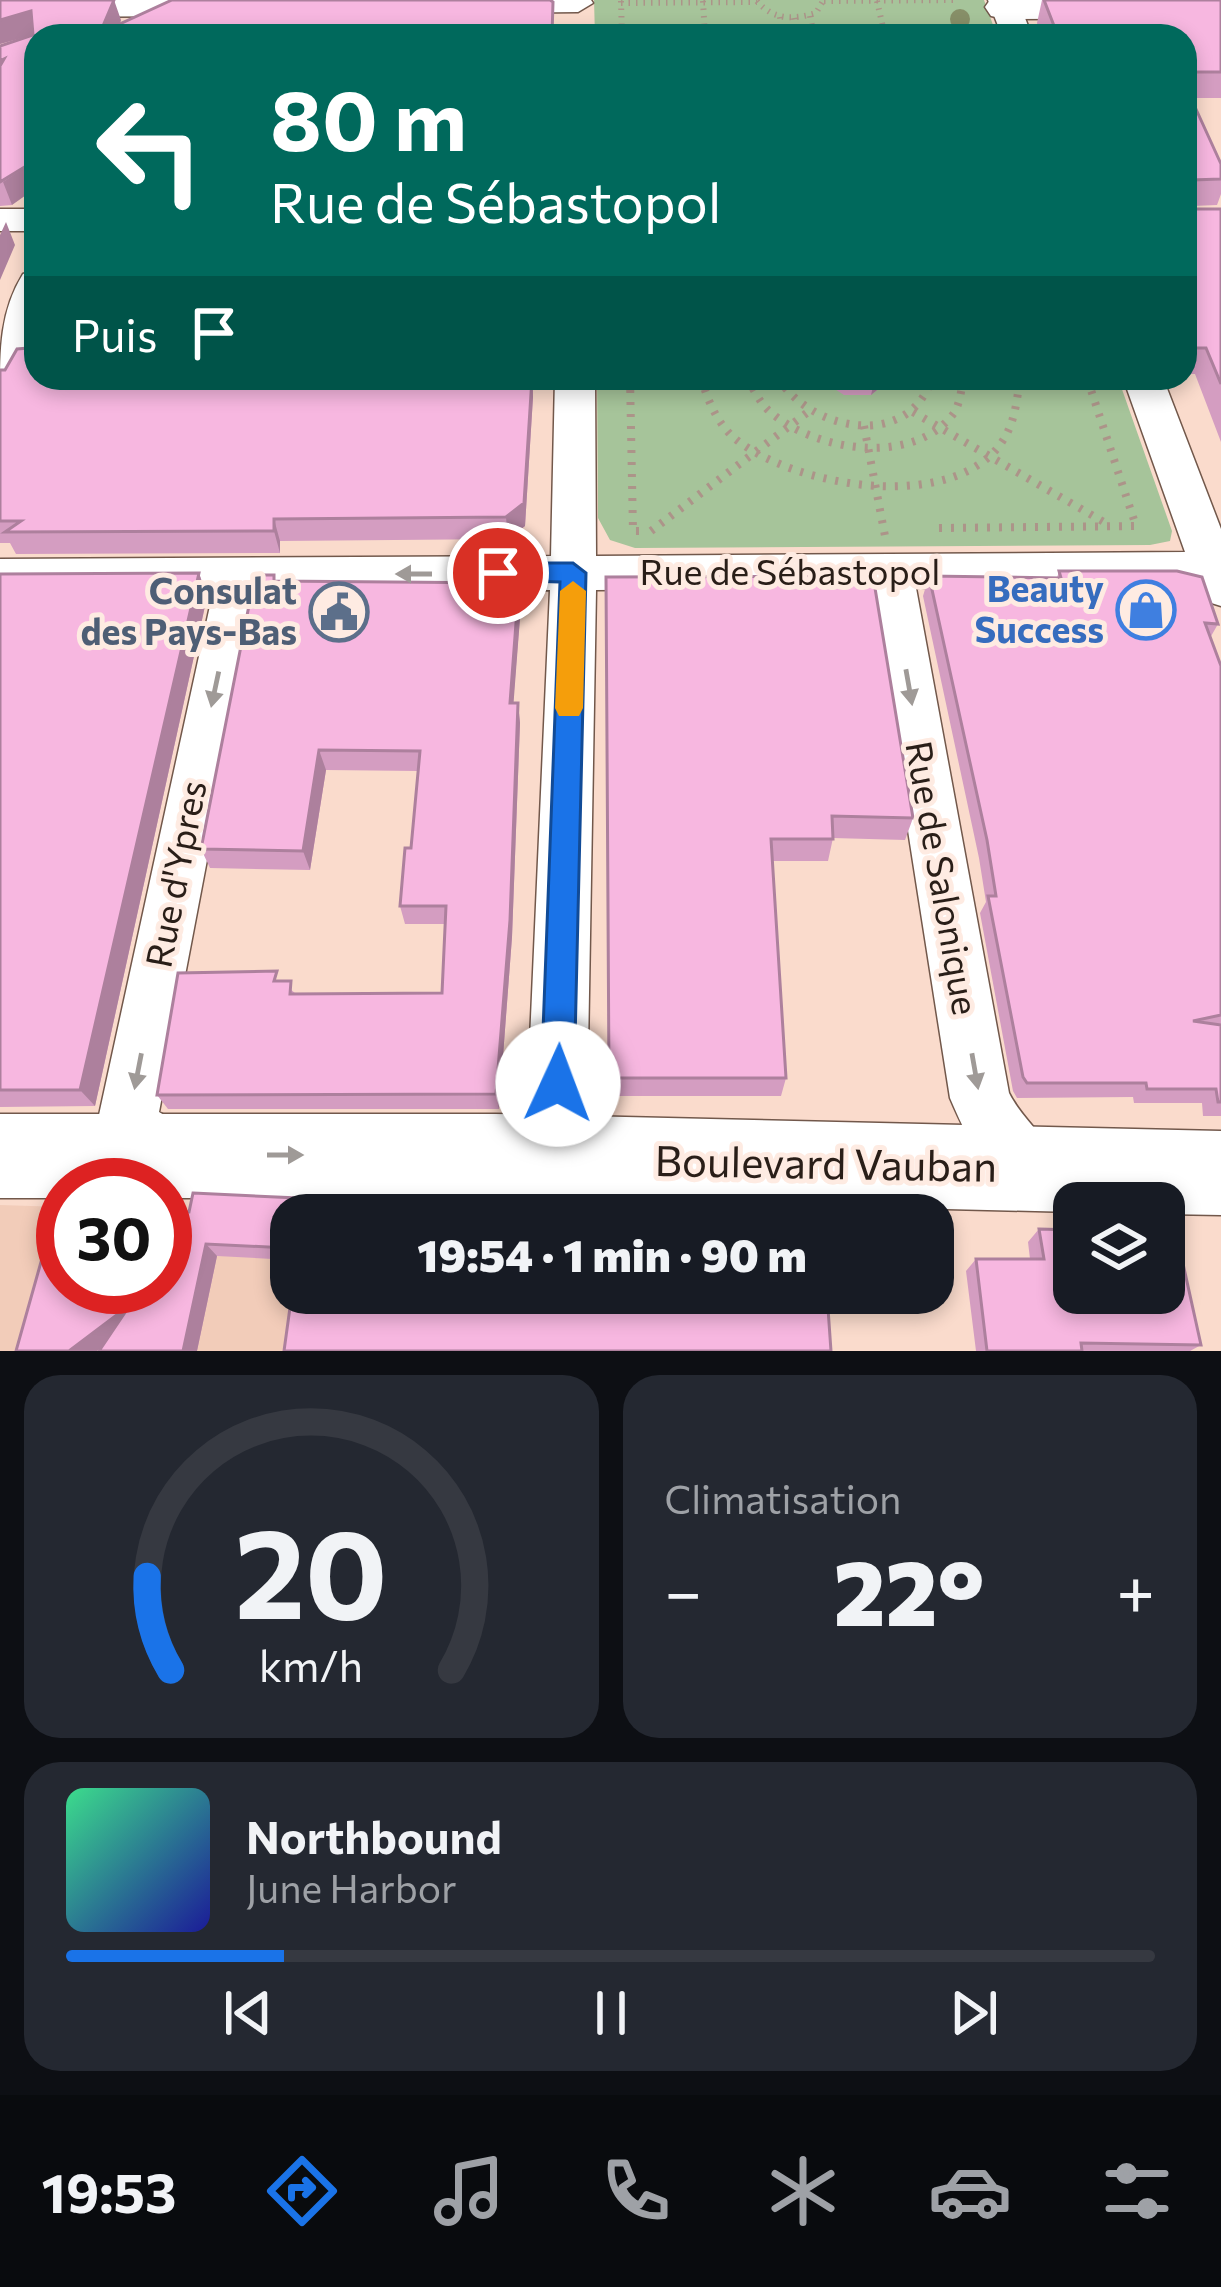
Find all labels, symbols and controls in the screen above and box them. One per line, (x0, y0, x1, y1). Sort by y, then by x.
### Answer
text: 80 m (270, 66, 467, 168)
icon: left (72, 72, 228, 228)
text: Rue de Sébastopol (270, 168, 722, 234)
icon: arrive (181, 300, 247, 366)
text: Puis (72, 306, 157, 361)
pin (447, 522, 549, 624)
icon: arrive (465, 540, 531, 606)
street label: Rue de Sébastopol (639, 548, 941, 592)
one-way arrow (394, 564, 432, 583)
place label: Beauty Success (975, 565, 1104, 650)
place label: Consulat des Pays-Bas (80, 567, 297, 652)
shop icon: Beauty Success (1115, 579, 1177, 641)
public building icon: Consulat des Pays-Bas (308, 581, 370, 643)
one-way arrow (901, 668, 919, 706)
one-way arrow (204, 671, 223, 709)
street label: Rue de Salonique (898, 737, 990, 1018)
street label: Rue d'Ypres (134, 776, 214, 971)
position arrow (495, 1021, 621, 1147)
one-way arrow (128, 1053, 147, 1091)
one-way arrow (966, 1053, 985, 1090)
street label: Boulevard Vauban (654, 1133, 998, 1191)
one-way arrow (267, 1145, 305, 1165)
speed limit sign: 30 (36, 1158, 192, 1314)
map controls (1053, 1182, 1185, 1314)
button: layers (1053, 1182, 1185, 1314)
text: 19:54 · 1 min · 90 m (417, 1226, 807, 1281)
text: Climatisation (665, 1474, 901, 1522)
text: 20 (235, 1492, 388, 1645)
text: 22° (833, 1534, 985, 1645)
text: − (665, 1549, 702, 1630)
text: + (1116, 1549, 1155, 1630)
text: km/h (259, 1637, 363, 1690)
text: Northbound (246, 1808, 502, 1863)
text: June Harbor (246, 1863, 457, 1911)
icon: previous (215, 1980, 281, 2046)
icon: pause (578, 1980, 644, 2046)
icon: next (941, 1980, 1007, 2046)
icon: directions (260, 2149, 344, 2233)
icon: music (427, 2149, 511, 2233)
icon: phone (594, 2149, 678, 2233)
icon: climate (761, 2149, 845, 2233)
icon: car (928, 2149, 1012, 2233)
icon: filters (1095, 2149, 1179, 2233)
text: 19:53 (42, 2158, 177, 2224)

